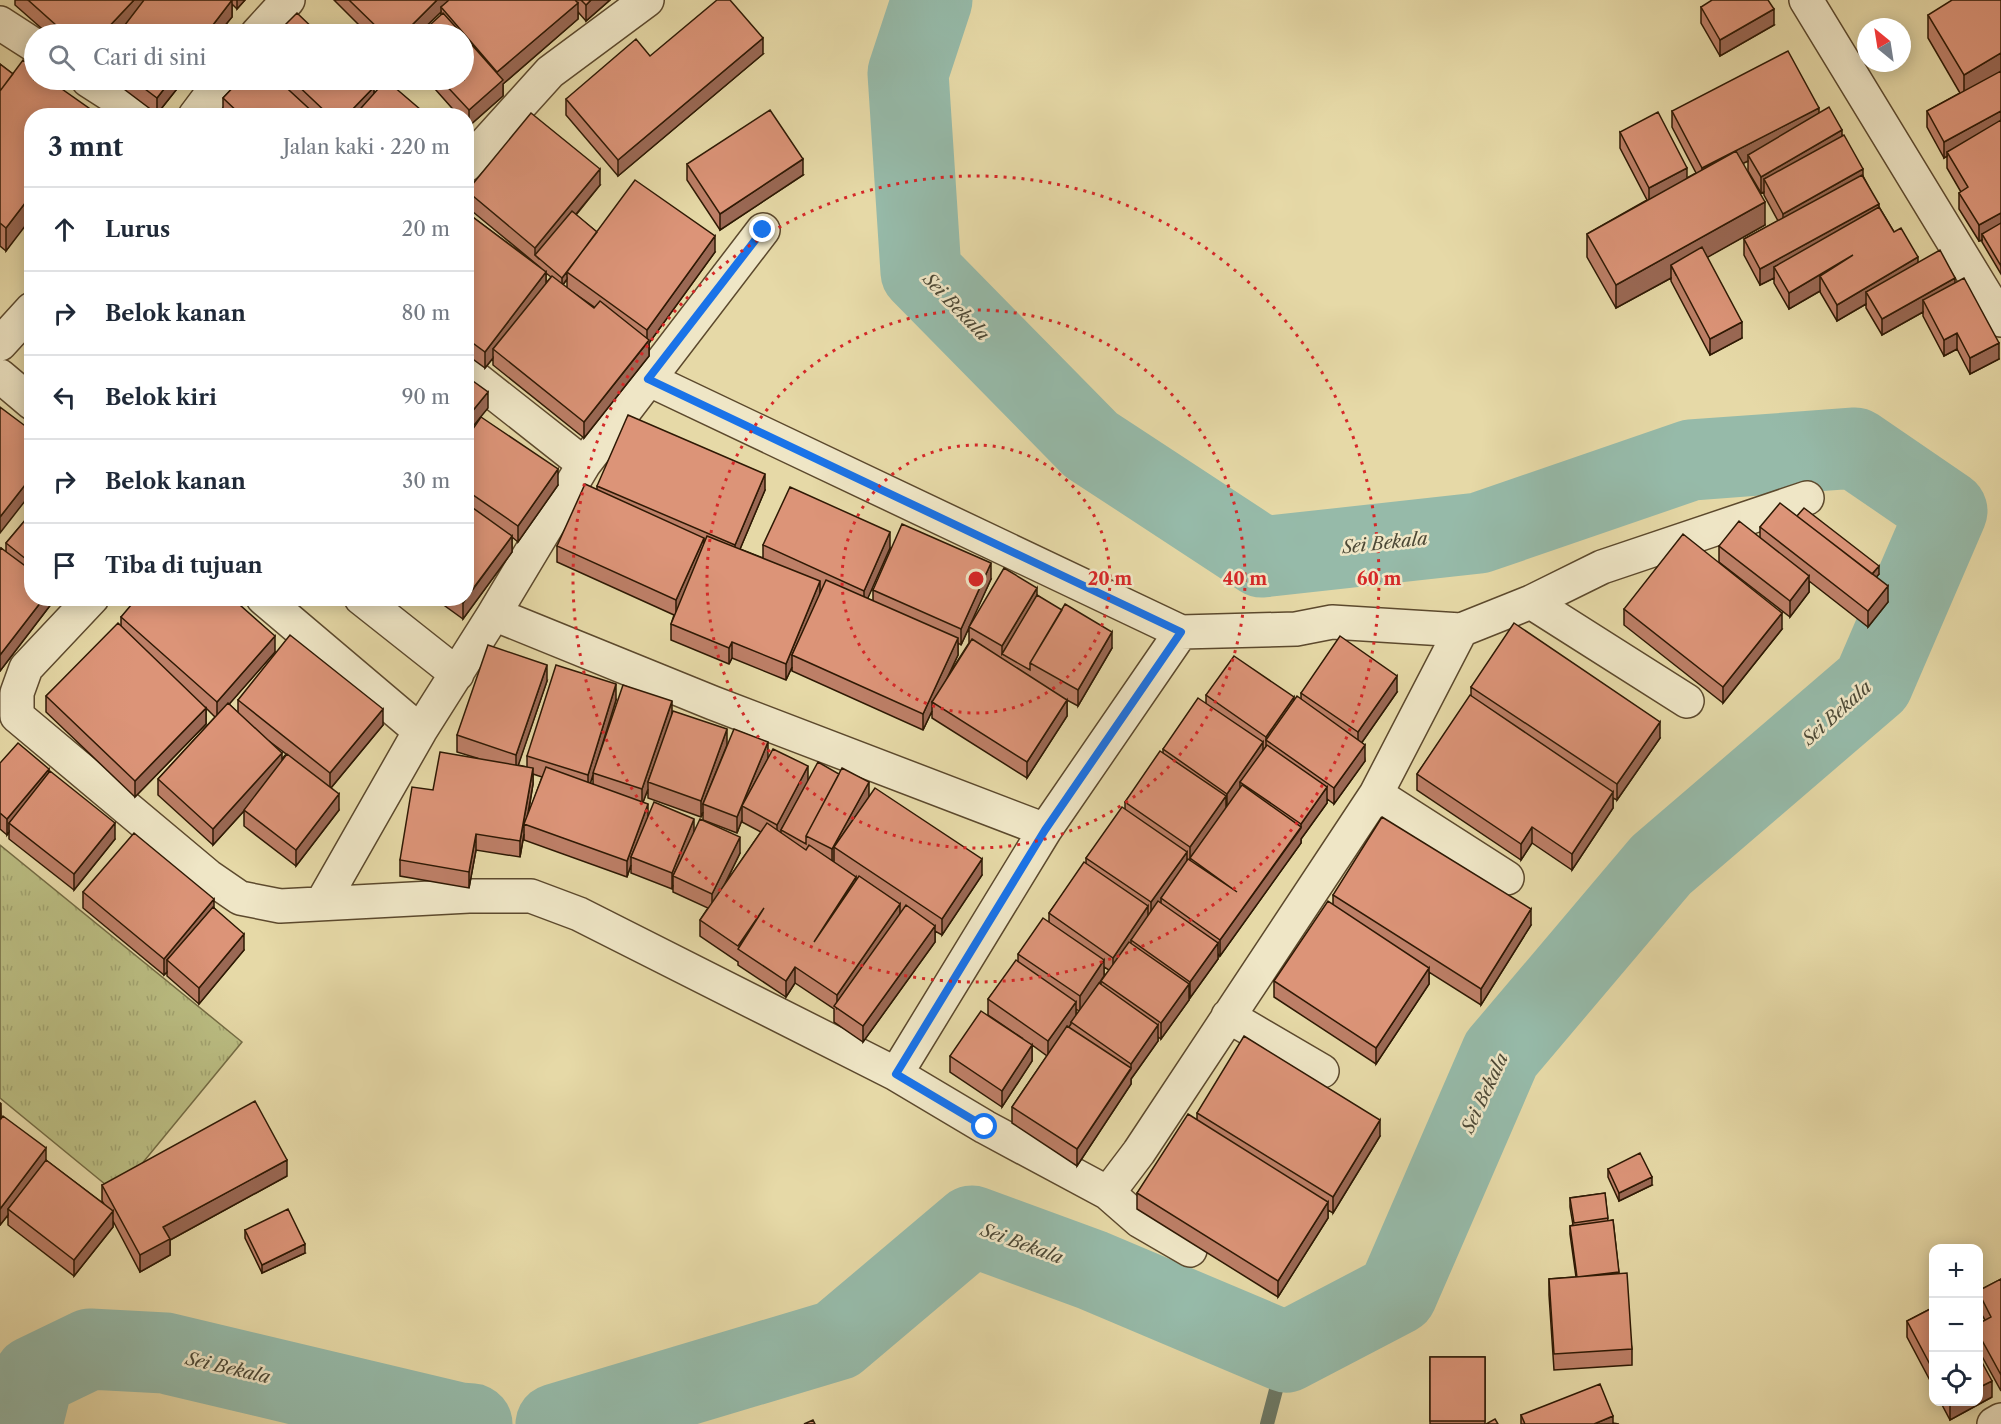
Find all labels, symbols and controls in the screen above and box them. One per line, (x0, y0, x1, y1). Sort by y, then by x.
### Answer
north arrow (1857, 18, 1911, 72)
search box (24, 24, 474, 90)
icon: search (45, 41, 78, 74)
text: Cari di sini (93, 44, 206, 71)
text: 3 mnt (48, 131, 123, 163)
text: Jalan kaki · 220 m (283, 135, 450, 159)
icon: ahead (48, 213, 81, 246)
text: Lurus (105, 216, 170, 243)
route end (749, 216, 775, 242)
text: 20 m (402, 217, 450, 241)
water label: Sei Bekala (918, 268, 994, 346)
icon: right (48, 297, 81, 330)
text: Belok kanan (105, 300, 246, 327)
text: 80 m (402, 301, 450, 325)
icon: left (48, 381, 81, 414)
text: Belok kiri (105, 384, 217, 411)
text: 90 m (402, 385, 450, 409)
icon: right (48, 465, 81, 498)
text: Belok kanan (105, 468, 246, 495)
text: 30 m (402, 469, 450, 493)
water label: Sei Bekala (1340, 528, 1429, 559)
icon: arrive (48, 549, 81, 582)
text: Tiba di tujuan (105, 552, 263, 579)
text: 20 m (1088, 568, 1132, 590)
text: 40 m (1223, 568, 1267, 590)
text: 60 m (1357, 568, 1401, 590)
centre of rings (966, 569, 986, 589)
water label: Sei Bekala (1797, 676, 1876, 750)
water label: Sei Bekala (1457, 1049, 1513, 1137)
route start (971, 1113, 997, 1139)
water label: Sei Bekala (977, 1219, 1066, 1269)
map controls (1929, 1244, 1983, 1406)
button: + (1929, 1244, 1983, 1298)
button: − (1929, 1298, 1983, 1352)
water label: Sei Bekala (183, 1347, 272, 1388)
button: locate (1929, 1352, 1983, 1406)

